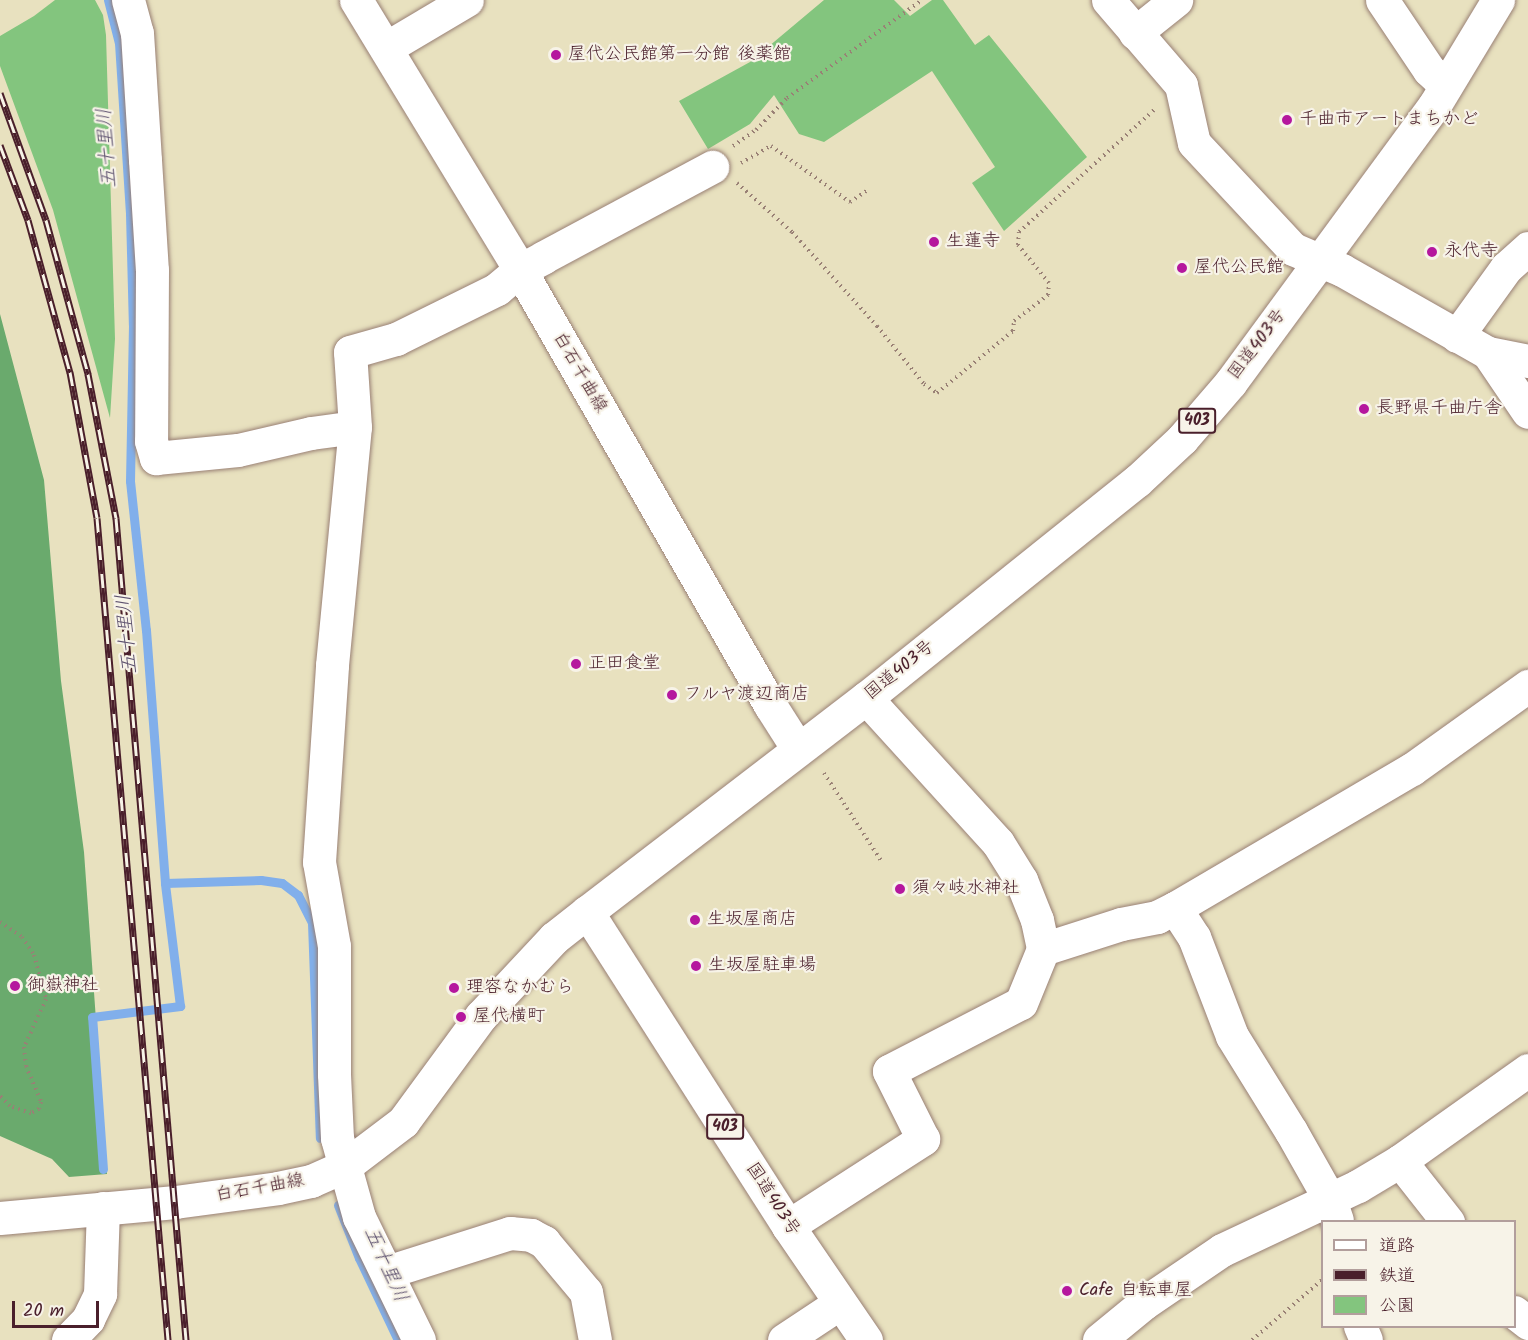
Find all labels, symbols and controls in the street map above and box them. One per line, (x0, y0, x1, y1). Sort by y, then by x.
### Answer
place label: 屋代公民館第一分館 後薬館 (568, 44, 791, 66)
marker: 屋代公民館第一分館 後薬館 (549, 48, 563, 62)
water label: 五十里川 (93, 107, 123, 189)
place label: 千曲市アートまちかど (1299, 109, 1478, 131)
marker: 千曲市アートまちかど (1280, 113, 1294, 127)
place label: 生蓮寺 (946, 231, 1000, 253)
marker: 生蓮寺 (927, 235, 941, 249)
place label: 永代寺 (1444, 241, 1498, 263)
marker: 永代寺 (1425, 245, 1439, 259)
place label: 屋代公民館 (1194, 257, 1284, 279)
marker: 屋代公民館 (1175, 261, 1189, 275)
street label: 国道403号 (1224, 305, 1292, 385)
street label: 白石千曲線 (547, 329, 611, 417)
place label: 長野県千曲庁舎 (1376, 398, 1502, 420)
marker: 長野県千曲庁舎 (1357, 402, 1371, 416)
road number: 403 (1178, 408, 1216, 434)
water label: 五十里川 (113, 593, 143, 675)
street label: 国道403号 (861, 636, 939, 706)
place label: 正田食堂 (588, 653, 660, 675)
marker: 正田食堂 (569, 657, 583, 671)
place label: フルヤ渡辺商店 (684, 684, 810, 706)
marker: フルヤ渡辺商店 (665, 688, 679, 702)
place label: 須々岐水神社 (912, 878, 1020, 900)
marker: 須々岐水神社 (893, 882, 907, 896)
place label: 生坂屋商店 (707, 909, 797, 931)
marker: 生坂屋商店 (688, 913, 702, 927)
place label: 生坂屋駐車場 (708, 955, 816, 977)
marker: 生坂屋駐車場 (689, 959, 703, 973)
place label: 御嶽神社 (27, 975, 99, 997)
place label: 理容なかむら (466, 977, 574, 999)
marker: 御嶽神社 (8, 979, 22, 993)
marker: 理容なかむら (447, 981, 461, 995)
place label: 屋代横町 (473, 1006, 545, 1028)
marker: 屋代横町 (454, 1010, 468, 1024)
road number: 403 (706, 1114, 744, 1140)
street label: 国道403号 (740, 1159, 804, 1241)
street label: 白石千曲線 (214, 1171, 306, 1207)
legend (1321, 1220, 1516, 1328)
water label: 五十里川 (358, 1224, 412, 1306)
text: 道路 (1379, 1232, 1415, 1261)
text: 鉄道 (1379, 1262, 1415, 1291)
place label: Cafe 自転車屋 (1079, 1280, 1192, 1302)
marker: Cafe 自転車屋 (1060, 1284, 1074, 1298)
scale bar (15, 1289, 102, 1327)
text: 公園 (1379, 1292, 1415, 1321)
text: 20 m (23, 1297, 64, 1326)

